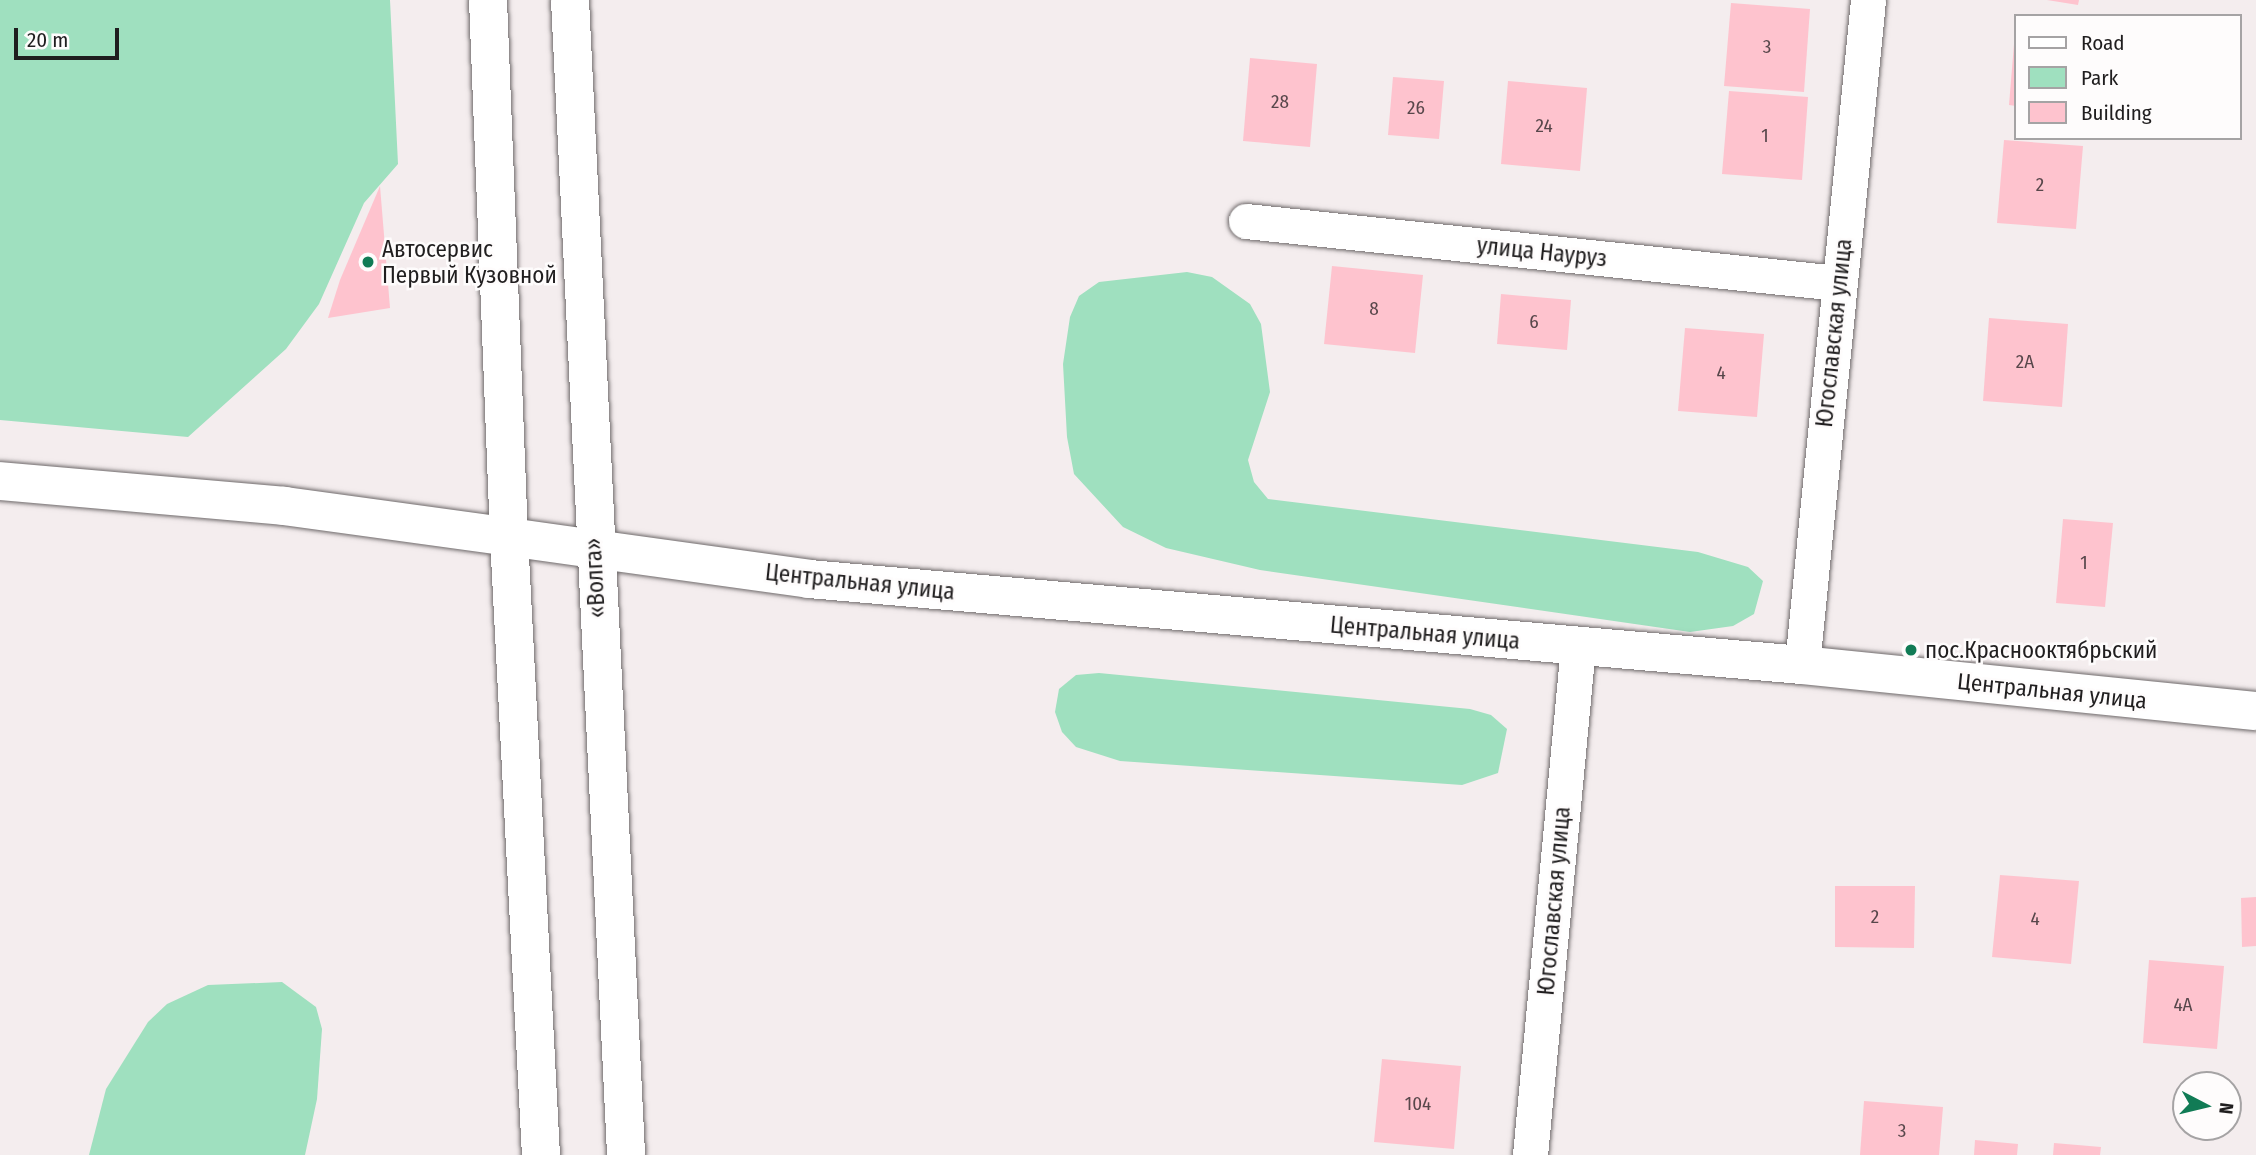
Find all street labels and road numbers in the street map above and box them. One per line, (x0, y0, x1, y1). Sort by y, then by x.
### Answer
street label: улица Науруз (1476, 231, 1608, 273)
street label: Югославская улица (1810, 237, 1858, 429)
street label: «Волга» (579, 537, 611, 619)
street label: Центральная улица (764, 558, 956, 606)
street label: Центральная улица (1329, 611, 1521, 655)
street label: Центральная улица (1956, 667, 2148, 715)
street label: Югославская улица (1532, 805, 1576, 997)

